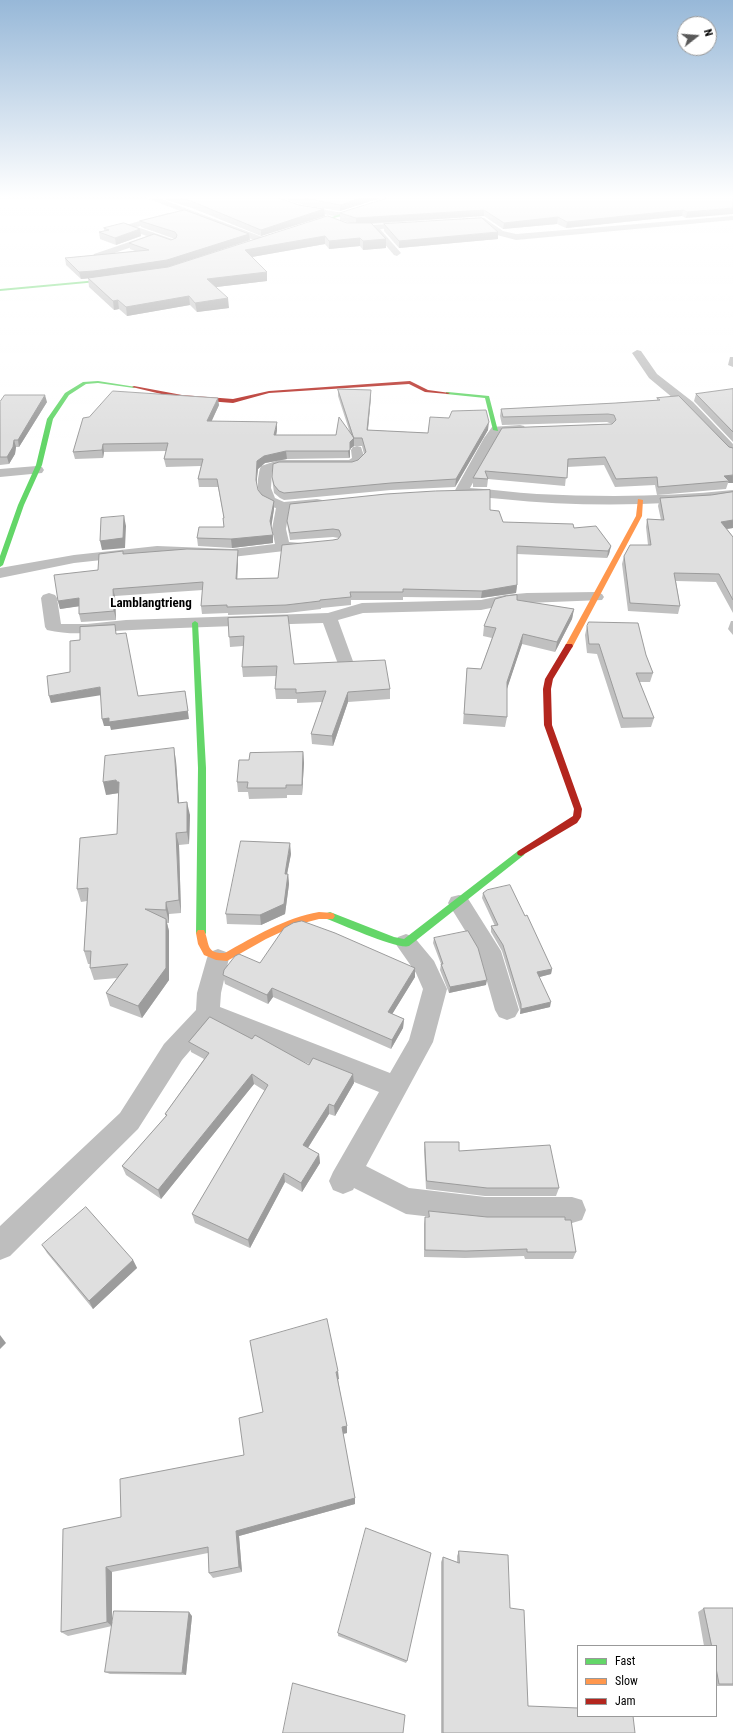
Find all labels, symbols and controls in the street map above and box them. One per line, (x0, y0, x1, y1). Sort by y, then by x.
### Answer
north arrow (677, 16, 717, 56)
text: N (701, 28, 715, 38)
district label: Lamblangtrieng (110, 596, 192, 612)
legend (577, 1645, 717, 1717)
text: Fast (615, 1654, 635, 1668)
text: Slow (615, 1674, 638, 1688)
text: Jam (615, 1694, 636, 1708)

